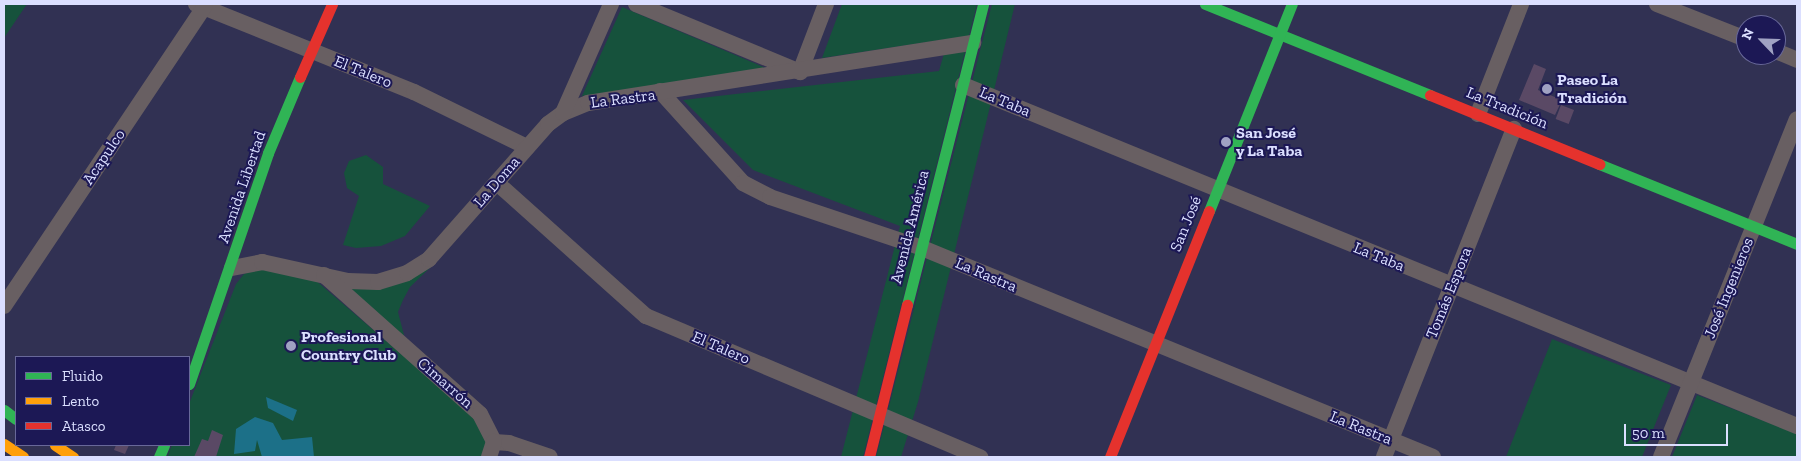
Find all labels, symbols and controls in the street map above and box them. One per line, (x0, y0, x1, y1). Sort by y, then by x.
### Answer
north arrow (1736, 15, 1786, 65)
text: N (1738, 26, 1758, 42)
street label: El Talero (331, 52, 395, 92)
place label: Paseo La Tradición (1557, 70, 1627, 108)
street label: La Taba (977, 83, 1033, 121)
street label: La Tradición (1463, 83, 1551, 133)
marker: Paseo La Tradición (1541, 83, 1553, 95)
street label: La Rastra (590, 86, 656, 112)
place label: San José y La Taba (1236, 123, 1303, 161)
street label: Acapulco (78, 126, 130, 188)
street label: Avenida Libertad (214, 128, 270, 246)
marker: San José y La Taba (1220, 136, 1232, 148)
street label: La Doma (470, 153, 524, 211)
street label: Avenida América (887, 168, 933, 286)
street label: San José (1166, 193, 1206, 255)
street label: José Ingenieros (1700, 235, 1758, 341)
street label: La Taba (1351, 238, 1407, 276)
street label: Tomás Espora (1422, 244, 1476, 342)
street label: La Rastra (952, 253, 1020, 297)
place label: Profesional Country Club (301, 327, 396, 365)
street label: El Talero (689, 327, 753, 369)
marker: Profesional Country Club (285, 340, 297, 352)
street label: Cimarrón (413, 354, 477, 412)
legend (15, 356, 190, 446)
text: Fluido (62, 367, 103, 385)
text: Lento (62, 392, 99, 410)
street label: La Rastra (1327, 407, 1395, 449)
scale bar (1626, 414, 1730, 446)
text: Atasco (62, 417, 106, 435)
text: 50 m (1632, 424, 1665, 442)

